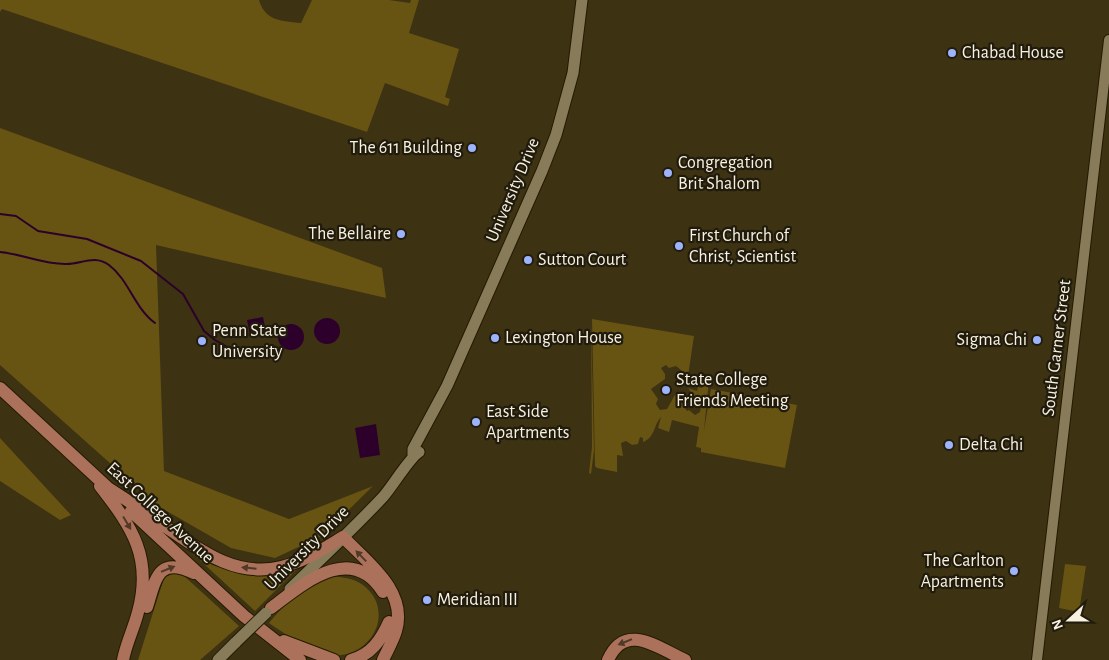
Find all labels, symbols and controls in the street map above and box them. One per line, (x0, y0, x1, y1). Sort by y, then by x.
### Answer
place label: Chabad House (962, 44, 1064, 62)
marker: Chabad House (946, 47, 958, 59)
street label: University Drive (483, 135, 543, 245)
place label: The 611 Building (350, 139, 462, 157)
marker: The 611 Building (466, 142, 478, 154)
place label: Congregation Brit Shalom (678, 154, 773, 193)
marker: Congregation Brit Shalom (662, 167, 674, 179)
place label: The Bellaire (308, 225, 391, 243)
place label: First Church of Christ, Scientist (689, 227, 796, 266)
marker: The Bellaire (395, 228, 407, 240)
marker: First Church of Christ, Scientist (673, 240, 685, 252)
place label: Sutton Court (538, 251, 626, 269)
marker: Sutton Court (522, 254, 534, 266)
street label: South Garner Street (1040, 278, 1074, 417)
place label: Penn State University (212, 322, 287, 361)
place label: Lexington House (505, 329, 622, 347)
place label: Sigma Chi (957, 331, 1027, 349)
marker: Lexington House (489, 332, 501, 344)
marker: Sigma Chi (1031, 334, 1043, 346)
marker: Penn State University (196, 335, 208, 347)
place label: State College Friends Meeting (676, 371, 789, 410)
marker: State College Friends Meeting (660, 384, 672, 396)
place label: East Side Apartments (486, 403, 569, 442)
marker: East Side Apartments (470, 416, 482, 428)
place label: Delta Chi (959, 436, 1023, 454)
marker: Delta Chi (943, 439, 955, 451)
street label: East College Avenue (103, 459, 217, 567)
street label: University Drive (261, 502, 353, 594)
one-way arrow (122, 517, 131, 530)
one-way arrow (355, 550, 367, 562)
place label: The Carlton Apartments (921, 552, 1004, 591)
one-way arrow (241, 564, 257, 572)
one-way arrow (161, 565, 176, 573)
marker: The Carlton Apartments (1008, 565, 1020, 577)
place label: Meridian III (437, 591, 518, 609)
marker: Meridian III (421, 594, 433, 606)
north arrow (1044, 595, 1094, 645)
text: N (1050, 617, 1066, 631)
one-way arrow (617, 638, 632, 646)

